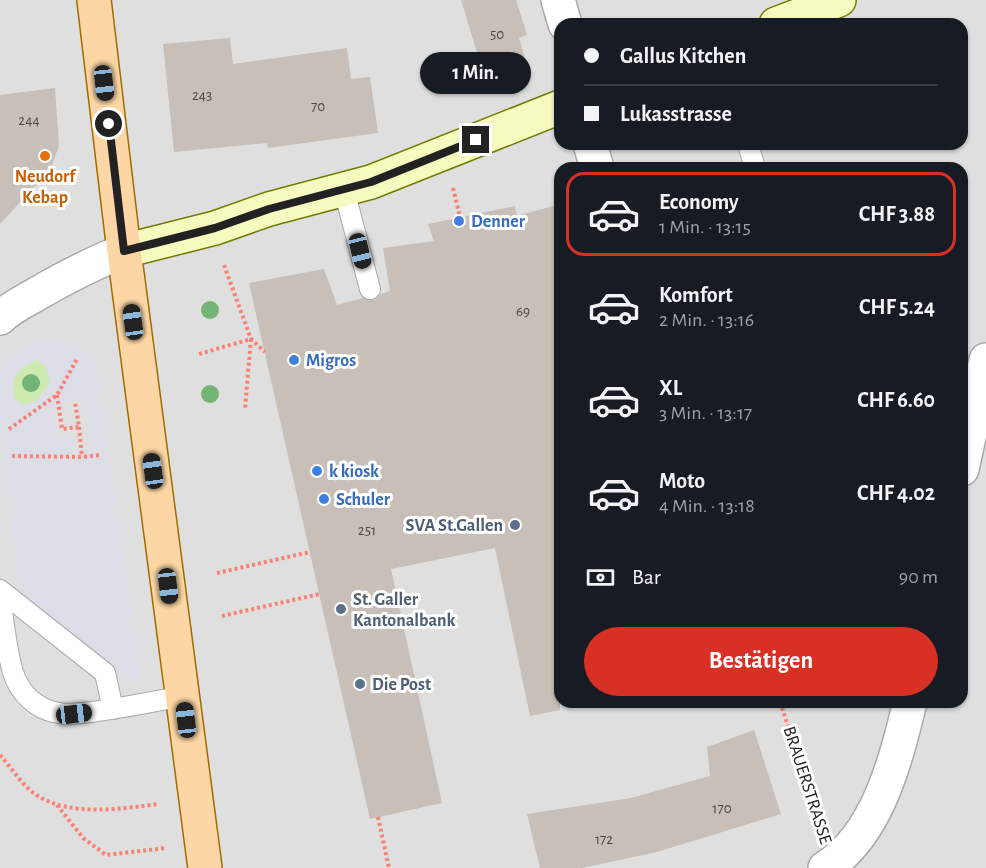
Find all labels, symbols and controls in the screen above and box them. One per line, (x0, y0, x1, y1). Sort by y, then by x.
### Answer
house number: 50 (490, 27, 504, 42)
text: Gallus Kitchen (620, 45, 746, 67)
callout: 1 Min. (420, 53, 532, 95)
text: 1 Min. (452, 63, 499, 83)
car (93, 64, 115, 102)
house number: 243 (192, 88, 212, 103)
house number: 70 (311, 99, 325, 114)
text: Lukasstrasse (620, 103, 732, 125)
route start (95, 110, 122, 137)
house number: 244 (18, 113, 40, 128)
route end (462, 126, 489, 153)
marker: Neudorf Kebap (38, 149, 52, 163)
place label: Neudorf Kebap (15, 168, 77, 207)
icon: car (587, 187, 641, 241)
text: Economy (659, 191, 739, 213)
text: CHF 3.88 (859, 203, 935, 225)
place label: Denner (471, 213, 526, 231)
marker: Denner (452, 214, 466, 228)
text: 1 Min. · 13:15 (659, 217, 751, 237)
car (347, 231, 373, 271)
icon: car (587, 280, 641, 334)
text: Komfort (659, 284, 733, 306)
text: CHF 5.24 (859, 296, 935, 318)
car (122, 303, 144, 341)
house number: 69 (516, 304, 530, 319)
text: 2 Min. · 13:16 (659, 310, 754, 330)
place label: Migros (306, 352, 356, 370)
marker: Migros (287, 353, 301, 367)
icon: car (587, 373, 641, 427)
text: XL (659, 377, 682, 399)
text: CHF 6.60 (857, 389, 935, 411)
text: 3 Min. · 13:17 (659, 403, 752, 423)
car (142, 452, 164, 490)
place label: k kiosk (329, 463, 379, 481)
marker: k kiosk (310, 464, 324, 478)
icon: car (587, 466, 641, 520)
text: Moto (659, 470, 705, 492)
text: CHF 4.02 (857, 482, 935, 504)
place label: Schuler (336, 491, 391, 509)
marker: Schuler (317, 492, 331, 506)
text: 4 Min. · 13:18 (659, 496, 755, 516)
place label: SVA St.Gallen (406, 517, 503, 535)
marker: SVA St.Gallen (508, 518, 522, 532)
house number: 251 (358, 523, 376, 538)
icon: cash (584, 561, 617, 594)
text: Bar (632, 566, 661, 588)
car (157, 567, 179, 605)
text: 90 m (899, 567, 938, 587)
place label: St. Galler Kantonalbank (353, 591, 456, 630)
marker: St. Galler Kantonalbank (334, 602, 348, 616)
button: Bestätigen (584, 627, 938, 696)
place label: Die Post (372, 676, 431, 694)
marker: Die Post (353, 677, 367, 691)
car (175, 701, 197, 739)
car (55, 703, 93, 725)
street label: BRAUERSTRASSE (780, 724, 835, 847)
house number: 170 (712, 801, 732, 816)
house number: 172 (595, 832, 613, 847)

